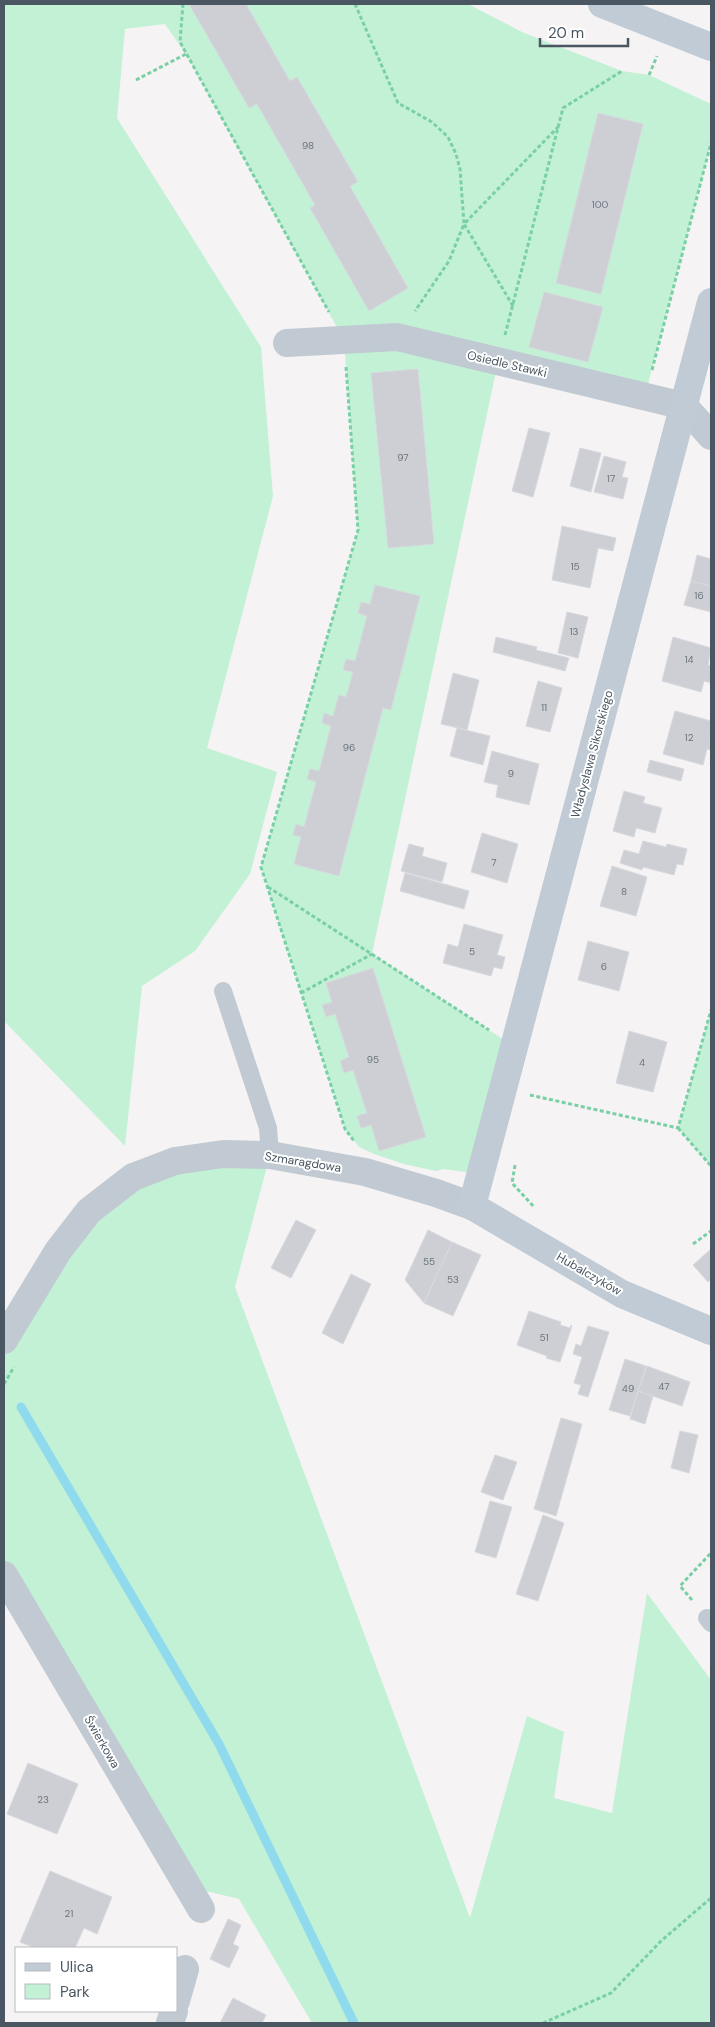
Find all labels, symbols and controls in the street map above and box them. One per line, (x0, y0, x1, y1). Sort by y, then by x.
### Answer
scale bar (540, 15, 628, 47)
text: 20 m (548, 23, 584, 43)
house number: 98 (302, 139, 314, 152)
house number: 100 (592, 198, 609, 211)
street label: Osiedle Stawki (466, 347, 549, 381)
house number: 97 (397, 451, 409, 464)
house number: 17 (607, 472, 615, 485)
house number: 15 (570, 560, 580, 573)
house number: 16 (694, 589, 704, 602)
house number: 13 (569, 625, 579, 638)
house number: 14 (684, 653, 694, 666)
street label: Władysława Sikorskiego (567, 688, 617, 820)
house number: 11 (541, 701, 547, 714)
house number: 12 (685, 731, 694, 744)
house number: 96 (343, 741, 355, 754)
house number: 9 (508, 767, 514, 780)
house number: 7 (491, 856, 497, 869)
house number: 8 (621, 885, 627, 898)
house number: 5 (469, 945, 475, 958)
house number: 6 (601, 960, 607, 973)
house number: 95 (367, 1053, 379, 1066)
house number: 4 (639, 1056, 645, 1069)
street label: Szmaragdowa (264, 1148, 342, 1176)
street label: Hubalczyków (554, 1249, 624, 1299)
house number: 55 (423, 1255, 435, 1268)
house number: 53 (447, 1273, 459, 1286)
house number: 51 (539, 1331, 549, 1344)
house number: 47 (658, 1380, 670, 1393)
house number: 49 (622, 1382, 634, 1395)
street label: Świerkowa (81, 1713, 123, 1771)
house number: 23 (37, 1793, 49, 1806)
house number: 21 (65, 1907, 73, 1920)
legend (15, 1947, 178, 2012)
text: Ulica (60, 1957, 94, 1977)
text: Park (60, 1982, 90, 2002)

